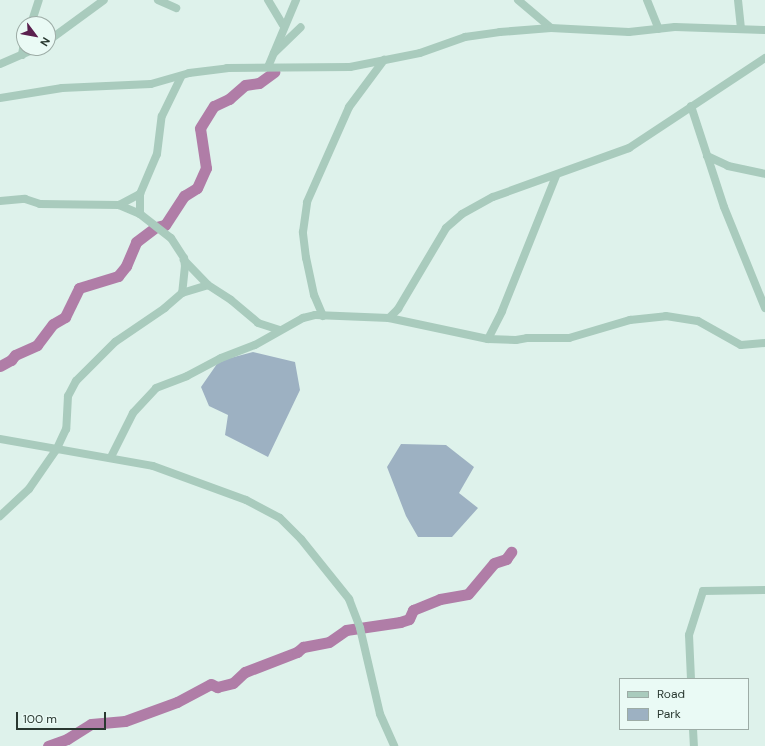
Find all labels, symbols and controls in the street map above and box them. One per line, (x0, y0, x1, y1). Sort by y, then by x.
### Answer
north arrow (16, 16, 56, 56)
text: N (37, 35, 53, 49)
legend (619, 678, 749, 730)
text: Road (657, 686, 685, 702)
scale bar (18, 704, 108, 730)
text: Park (657, 706, 681, 722)
text: 100 m (23, 711, 57, 727)

